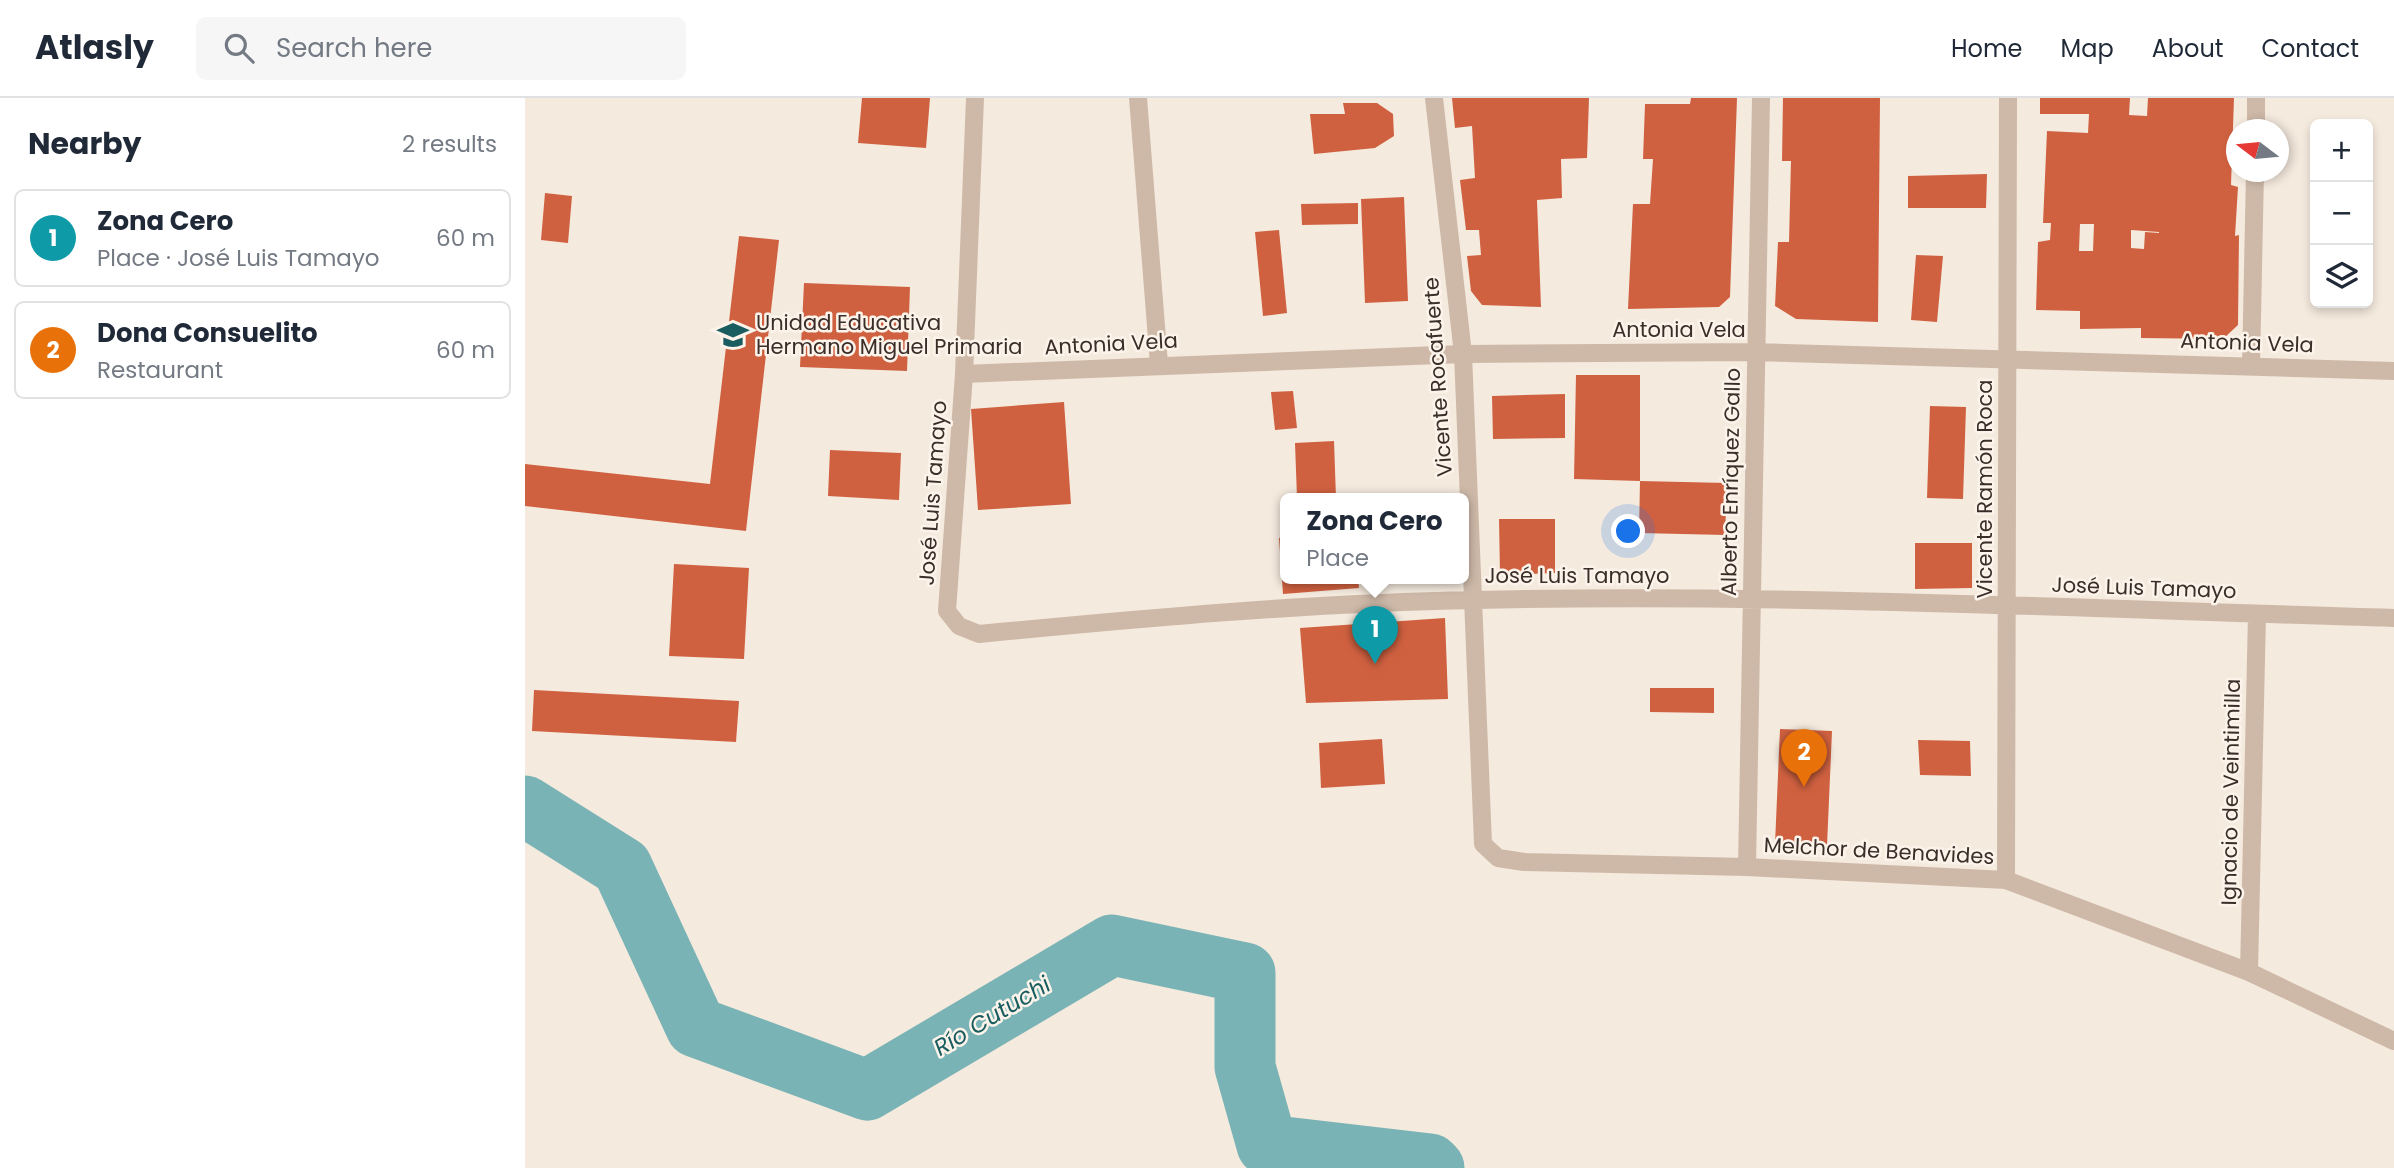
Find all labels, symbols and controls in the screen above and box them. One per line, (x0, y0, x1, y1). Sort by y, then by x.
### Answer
search box (196, 17, 686, 80)
text: Atlasly (35, 24, 154, 71)
icon: search (220, 29, 258, 67)
text: Search here (276, 30, 432, 66)
text: Home (1951, 32, 2023, 65)
text: Map (2061, 32, 2114, 65)
text: About (2152, 32, 2223, 65)
text: Contact (2261, 32, 2359, 65)
north arrow (2226, 119, 2289, 182)
map controls (2310, 119, 2373, 308)
button: + (2310, 119, 2373, 182)
text: Nearby (28, 122, 142, 165)
text: 2 results (402, 128, 497, 160)
button: − (2310, 182, 2373, 245)
text: Zona Cero (97, 203, 233, 239)
text: 1 (49, 222, 57, 254)
text: 60 m (436, 222, 495, 254)
text: Place · José Luis Tamayo (97, 242, 380, 274)
button: layers (2310, 245, 2373, 308)
street label: Vicente Rocafuerte (1416, 276, 1459, 478)
place label: Unidad Educativa Hermano Miguel Primaria (756, 308, 1023, 361)
text: Dona Consuelito (97, 315, 318, 351)
street label: Antonia Vela (1612, 315, 1746, 344)
school or university icon: Unidad Educativa Hermano Miguel Primaria (716, 318, 750, 352)
street label: Antonia Vela (1043, 326, 1178, 361)
street label: Antonia Vela (2180, 326, 2314, 359)
text: 2 (46, 334, 60, 366)
text: 60 m (436, 334, 495, 366)
text: Restaurant (97, 354, 223, 386)
street label: Alberto Enríquez Gallo (1714, 368, 1747, 596)
street label: Vicente Ramón Roca (1970, 379, 1999, 599)
street label: José Luis Tamayo (912, 400, 953, 586)
popup (1280, 493, 1469, 584)
text: Zona Cero (1306, 503, 1443, 539)
your location (1611, 514, 1645, 548)
text: Place (1306, 542, 1369, 574)
street label: José Luis Tamayo (1484, 561, 1670, 590)
street label: José Luis Tamayo (2051, 570, 2237, 605)
pin: 1 (1352, 606, 1398, 664)
street label: Ignacio de Veintimilla (2214, 678, 2247, 906)
pin: 2 (1781, 729, 1827, 787)
street label: Melchor de Benavides (1763, 830, 1995, 871)
water label: Río Cutuchi (928, 968, 1057, 1063)

